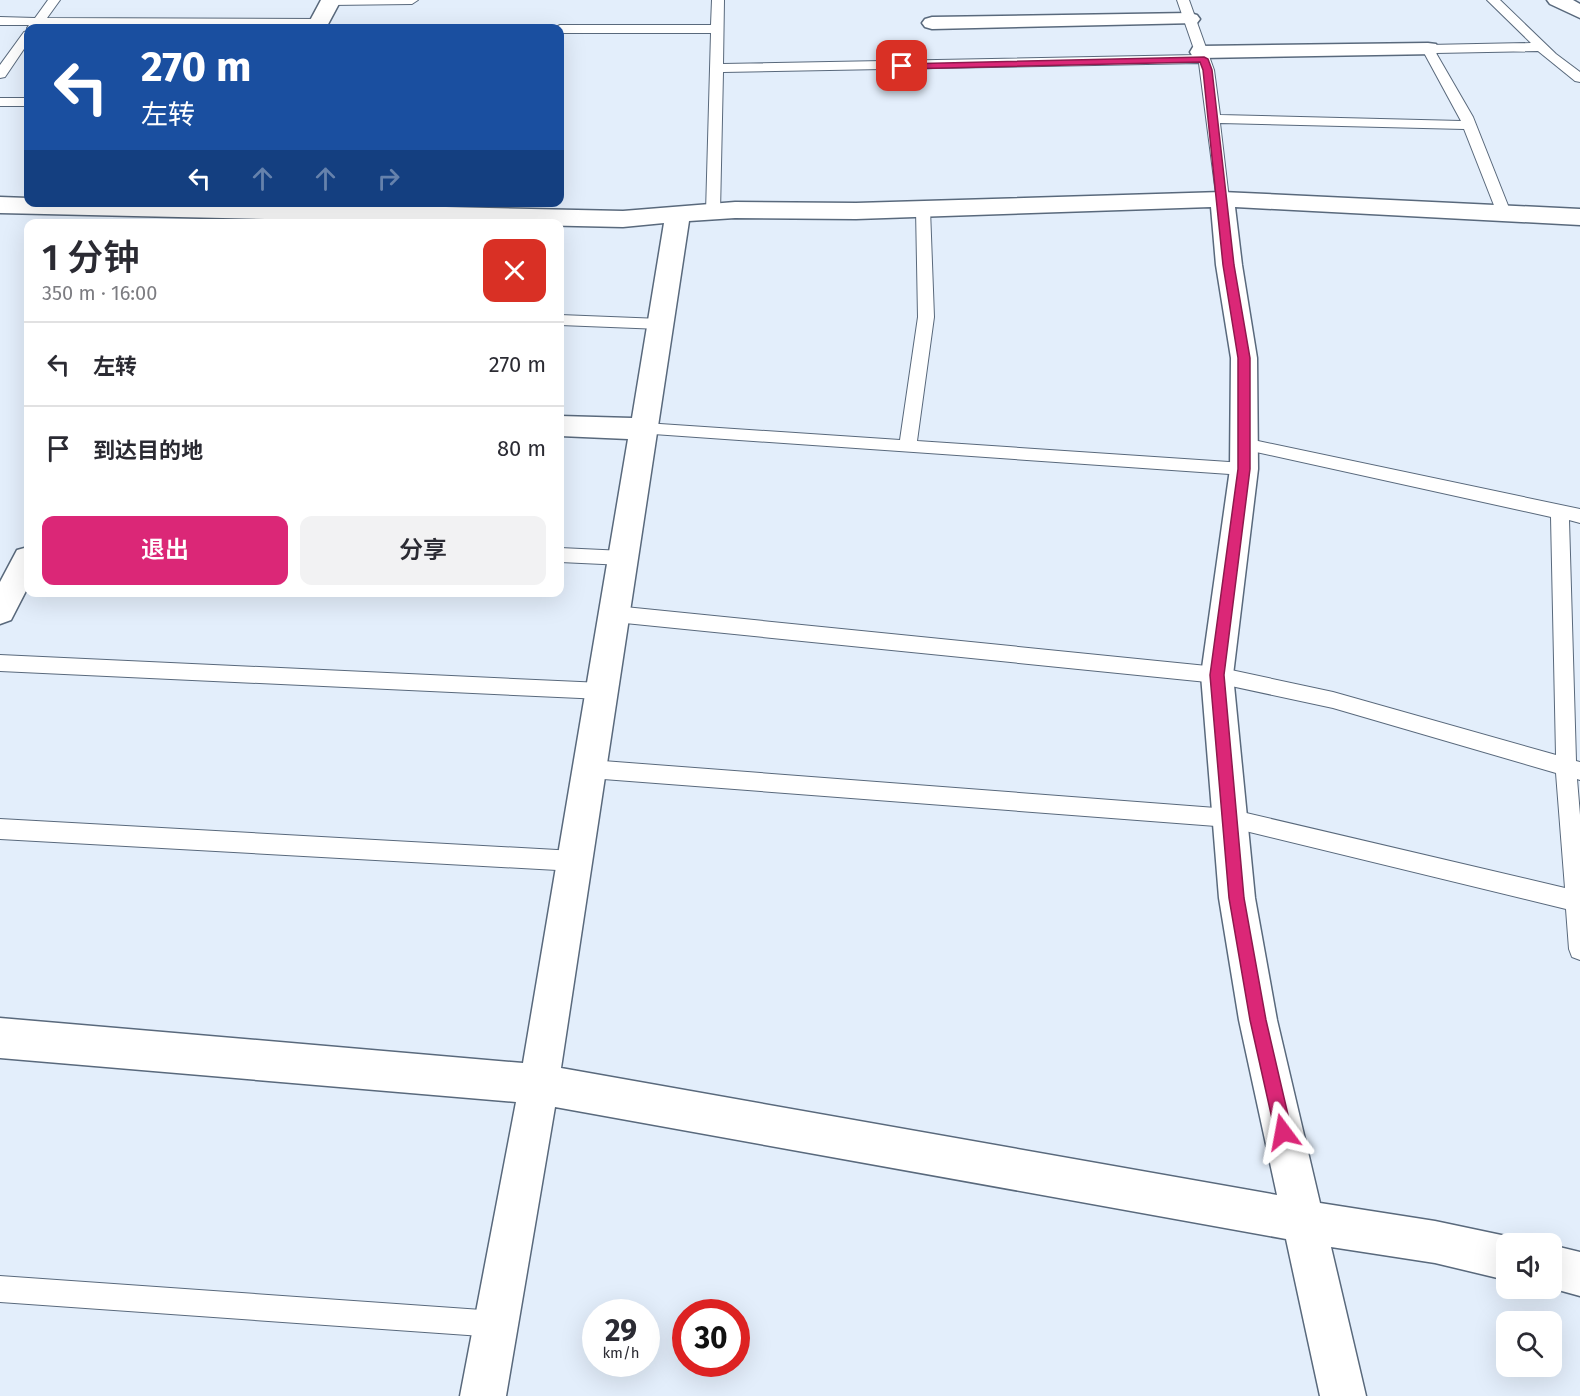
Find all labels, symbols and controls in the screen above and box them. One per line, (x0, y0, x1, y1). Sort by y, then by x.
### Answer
pin (876, 40, 927, 91)
text: 270 m (141, 42, 252, 92)
icon: left (42, 48, 120, 126)
icon: arrive (885, 49, 918, 82)
text: 左转 (141, 99, 195, 131)
icon: left (183, 162, 216, 195)
icon: ahead (246, 162, 279, 195)
icon: ahead (309, 162, 342, 195)
icon: right (372, 162, 405, 195)
text: 1 分钟 (42, 236, 139, 280)
button: close (483, 239, 546, 302)
text: 350 m · 16:00 (42, 281, 157, 305)
icon: left (42, 348, 75, 381)
text: 270 m (489, 351, 546, 378)
text: 左转 (93, 353, 137, 380)
icon: arrive (42, 432, 75, 465)
text: 80 m (497, 435, 546, 462)
text: 到达目的地 (93, 437, 203, 464)
button: 退出 (42, 516, 288, 585)
button: 分享 (300, 516, 546, 585)
position arrow (1251, 1100, 1315, 1164)
map controls (1496, 1233, 1562, 1377)
button: sound (1496, 1233, 1562, 1299)
speed limit sign: 30 (672, 1299, 750, 1377)
button: search (1496, 1311, 1562, 1377)
text: 29 (605, 1313, 637, 1349)
text: km/h (602, 1344, 640, 1362)

